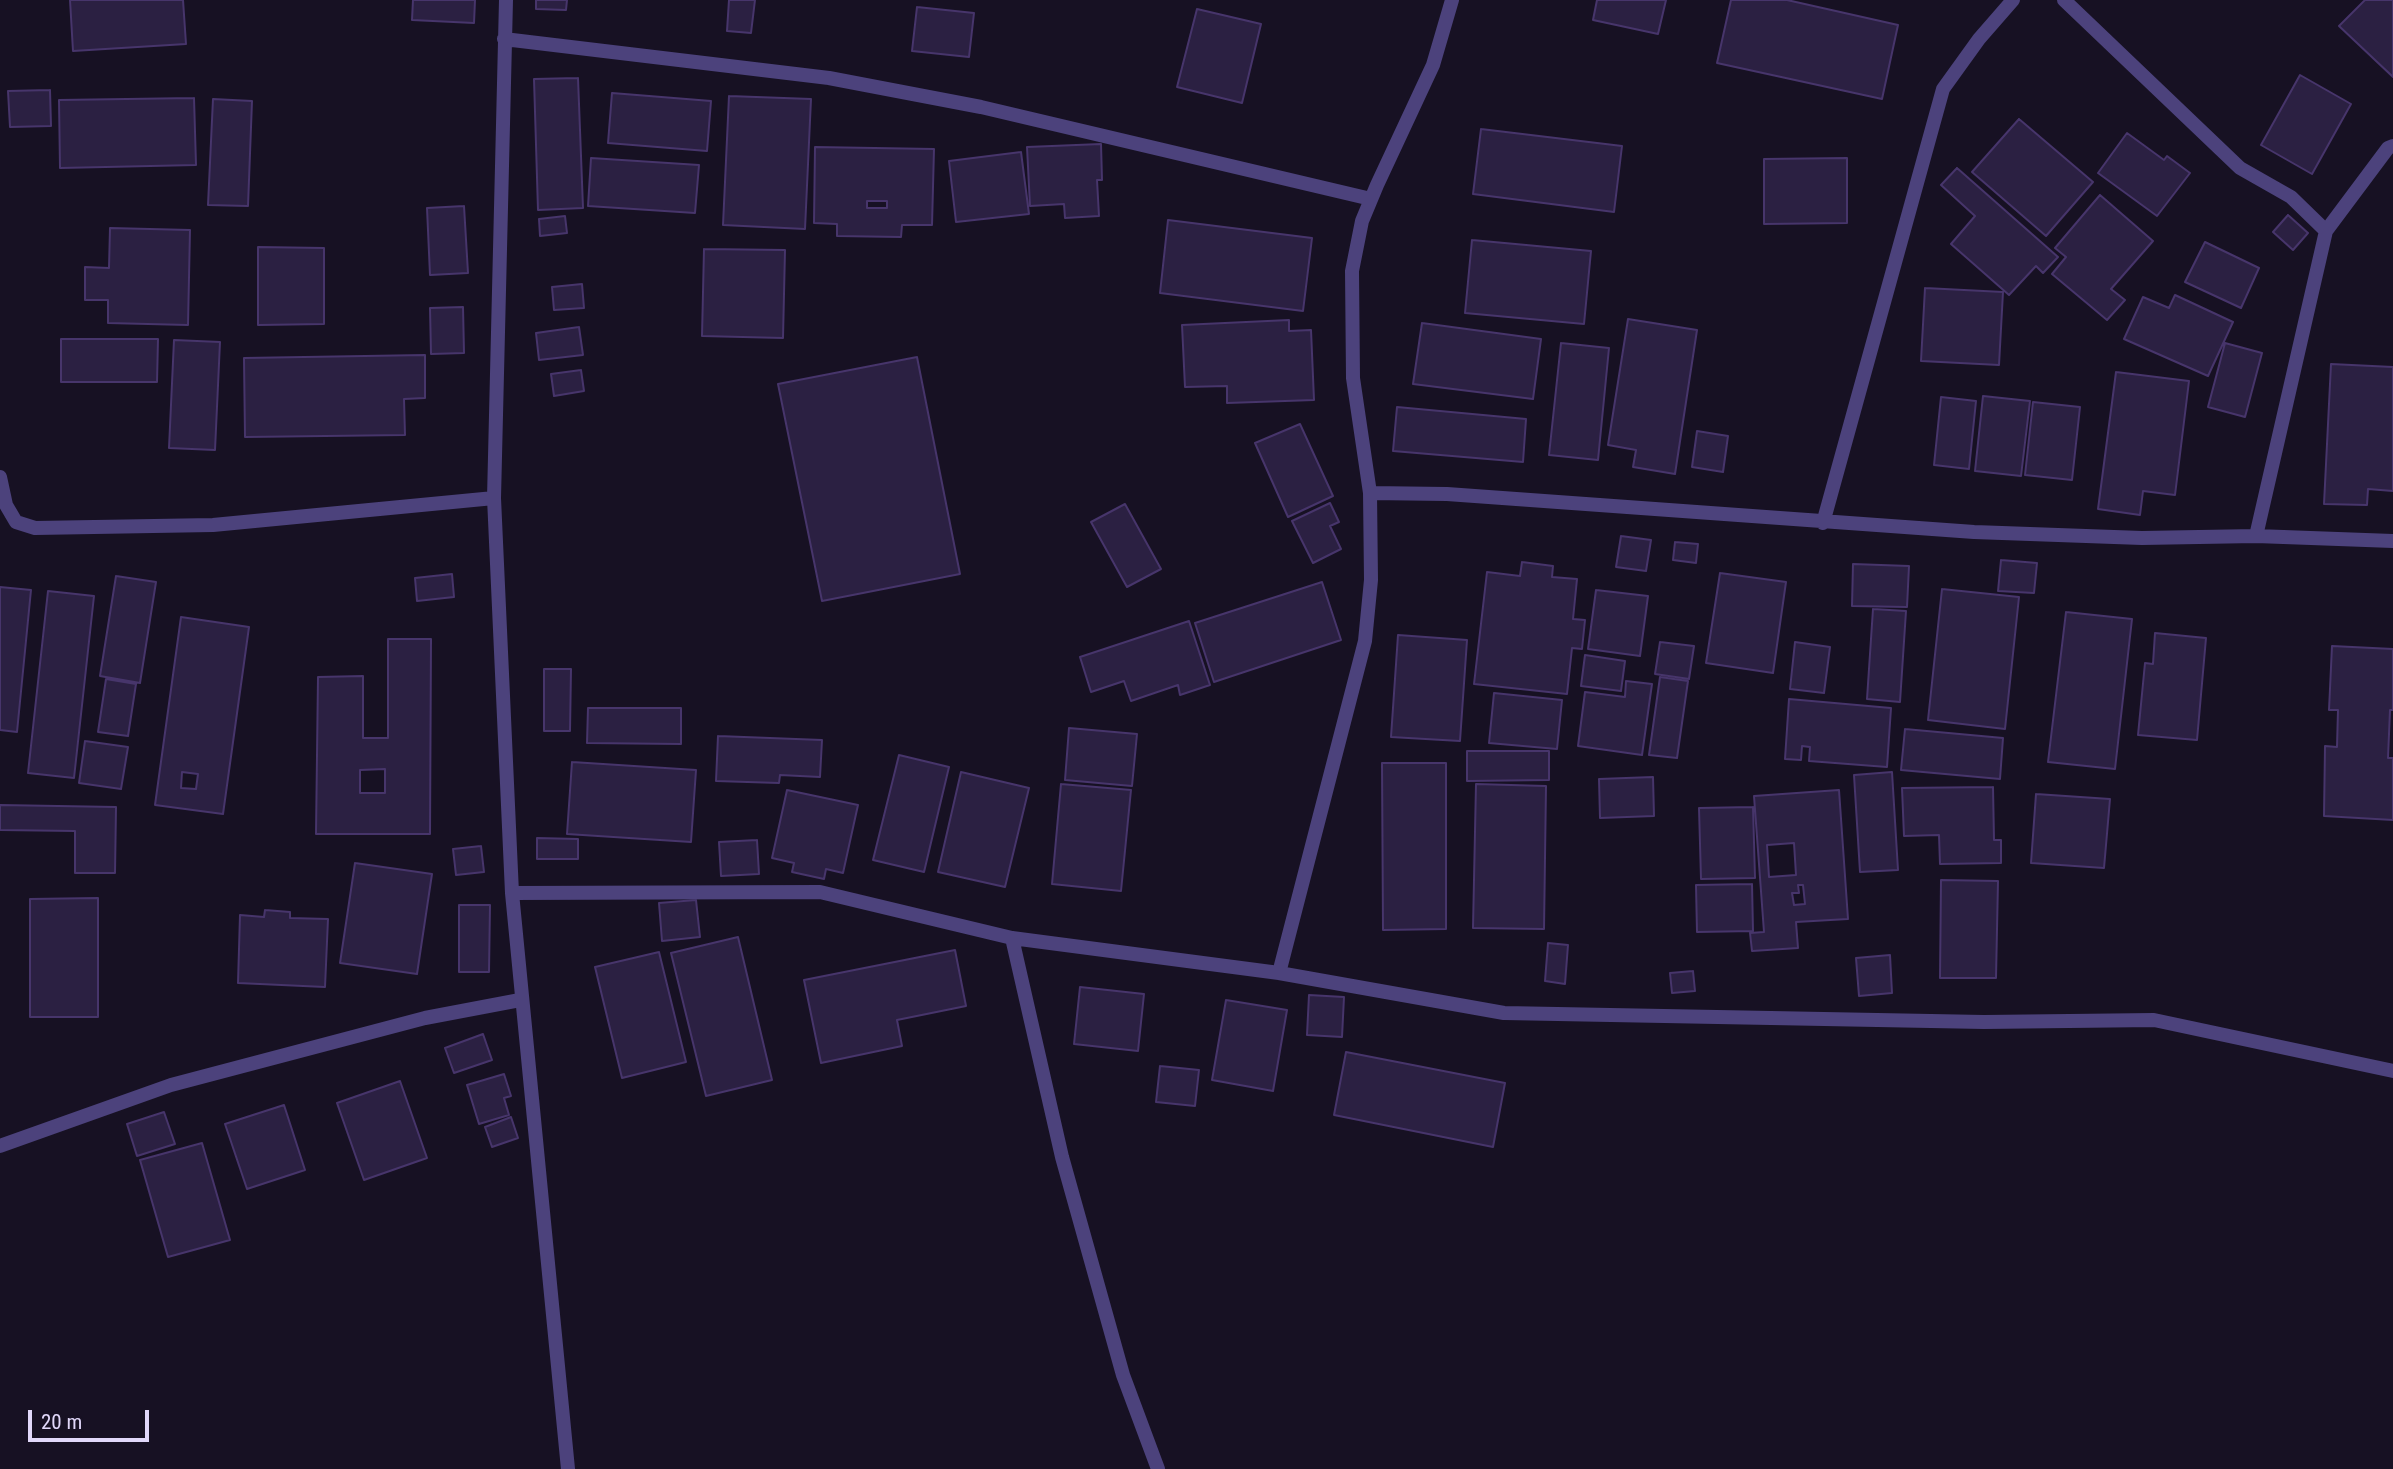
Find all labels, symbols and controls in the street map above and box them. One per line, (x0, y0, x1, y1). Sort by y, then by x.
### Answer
scale bar (32, 1396, 152, 1440)
text: 20 m (41, 1410, 82, 1434)

